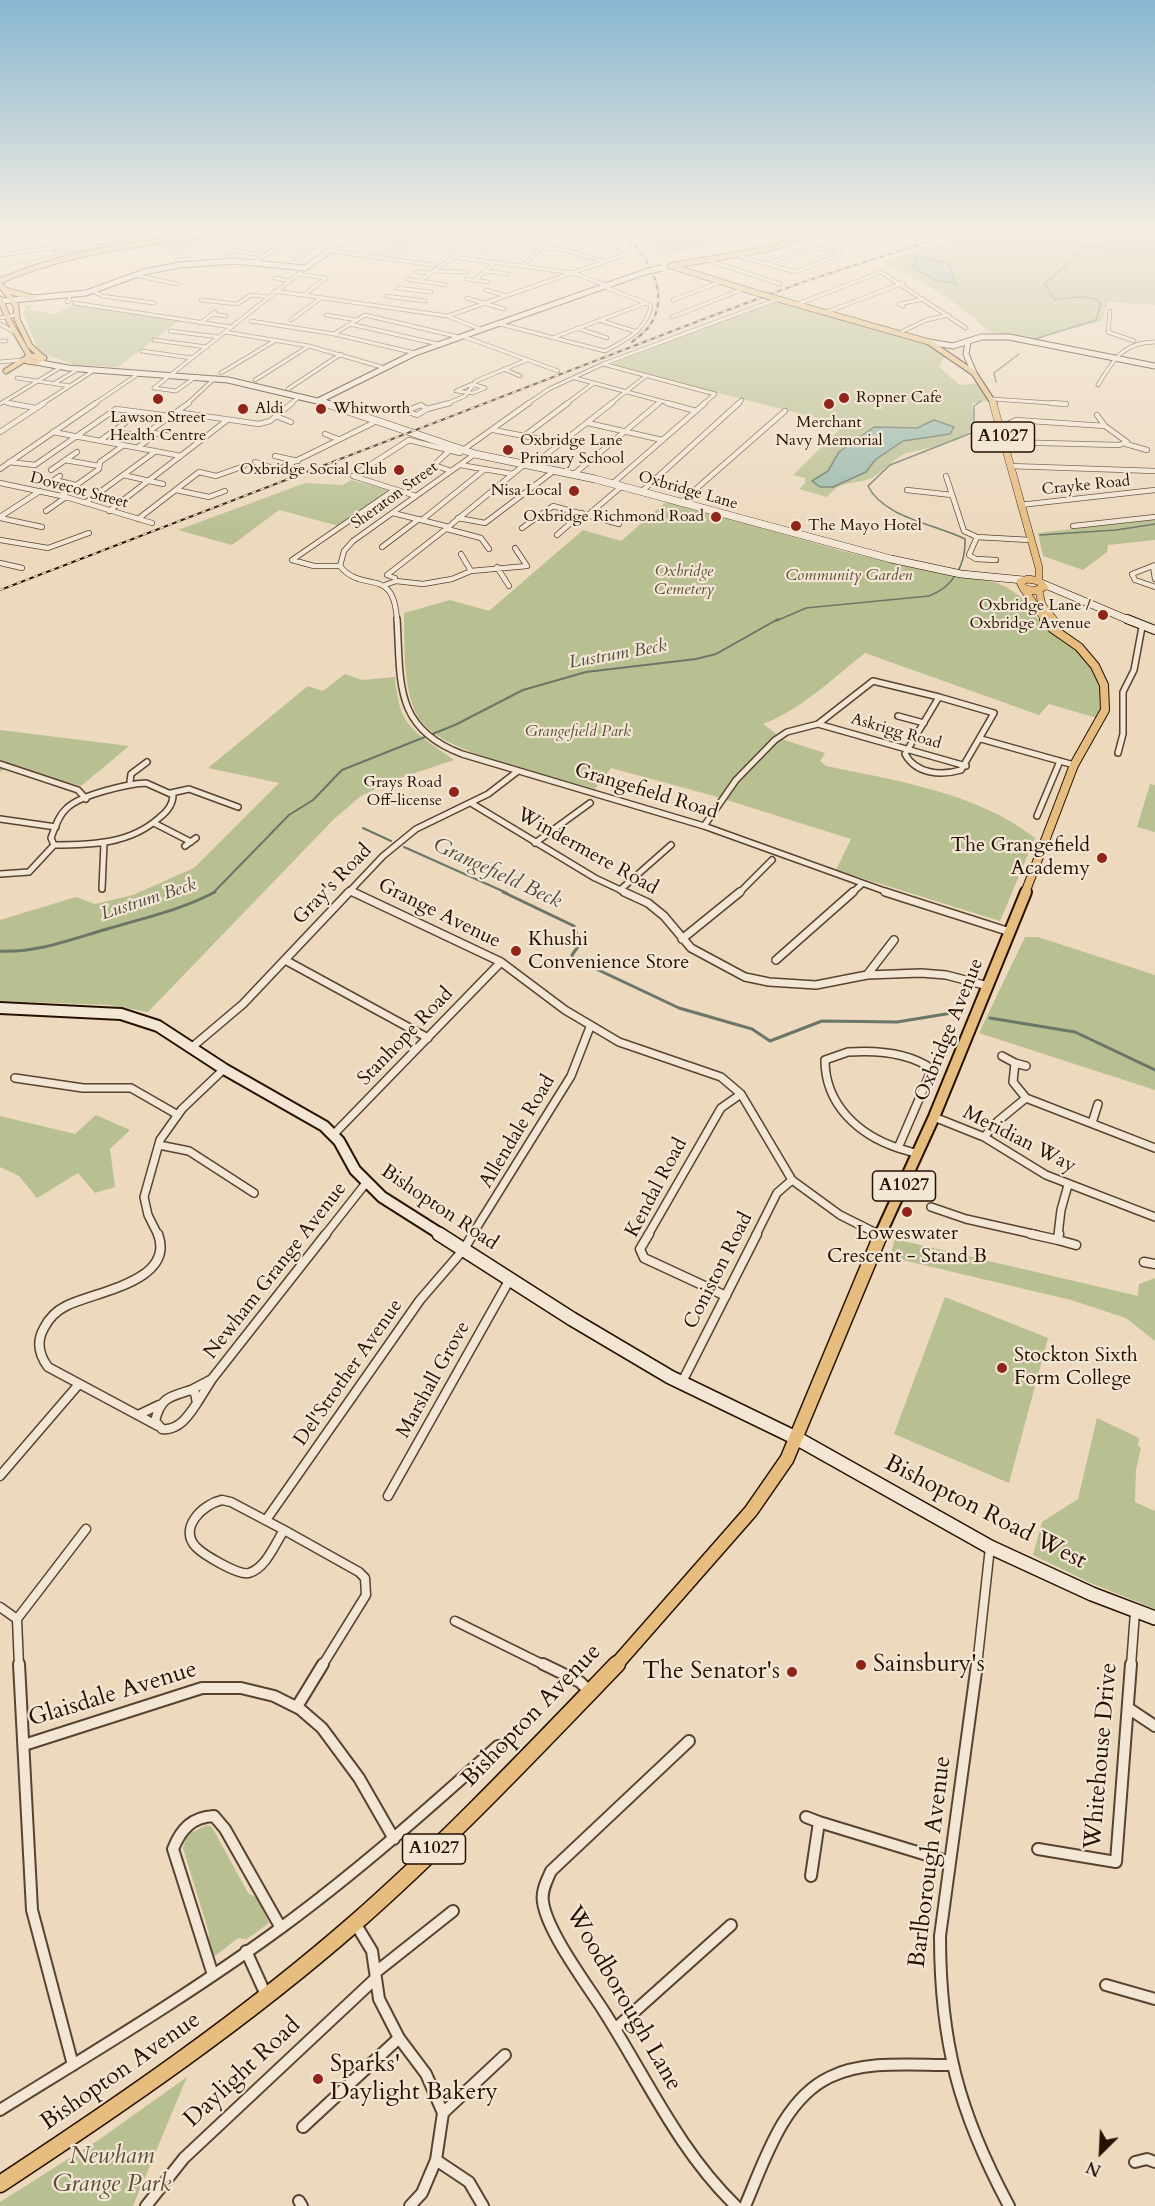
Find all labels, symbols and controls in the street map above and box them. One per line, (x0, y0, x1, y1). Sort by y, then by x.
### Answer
place label: Ropner Cafe (856, 388, 942, 408)
marker: Ropner Cafe (837, 391, 851, 405)
marker: Lawson Street Health Centre (151, 392, 165, 406)
marker: Merchant Navy Memorial (822, 397, 836, 411)
place label: Aldi (255, 399, 283, 419)
place label: Whitworth (333, 399, 410, 419)
marker: Aldi (236, 402, 250, 416)
marker: Whitworth (314, 402, 328, 416)
place label: Lawson Street Health Centre (110, 408, 206, 446)
place label: Merchant Navy Memorial (775, 413, 883, 451)
road number: A1027 (972, 422, 1034, 452)
place label: Oxbridge Lane Primary School (520, 431, 624, 469)
marker: Oxbridge Lane Primary School (501, 443, 515, 457)
street label: Sheraton Street (348, 458, 442, 534)
place label: Oxbridge Social Club (240, 460, 387, 480)
marker: Oxbridge Social Club (392, 463, 406, 477)
street label: Oxbridge Lane (636, 468, 740, 514)
street label: Dovecot Street (28, 469, 130, 513)
street label: Crayke Road (1041, 472, 1131, 500)
place label: Nisa Local (491, 481, 562, 501)
marker: Nisa Local (567, 484, 581, 498)
place label: Oxbridge Richmond Road (523, 507, 704, 527)
marker: Oxbridge Richmond Road (709, 510, 723, 524)
place label: The Mayo Hotel (808, 516, 922, 536)
marker: The Mayo Hotel (789, 519, 803, 533)
park label: Oxbridge Cemetery (654, 562, 714, 600)
park label: Community Garden (786, 566, 912, 586)
place label: Oxbridge Lane / Oxbridge Avenue (969, 596, 1091, 634)
marker: Oxbridge Lane / Oxbridge Avenue (1096, 608, 1110, 622)
water label: Lustrum Beck (567, 636, 669, 674)
street label: Askrigg Road (849, 710, 943, 754)
park label: Grangefield Park (525, 722, 631, 742)
street label: Grangefield Road (571, 759, 721, 825)
place label: Grays Road Off-license (363, 773, 442, 811)
marker: Grays Road Off-license (447, 785, 461, 799)
street label: Windermere Road (512, 803, 662, 901)
water label: Grangefield Beck (429, 833, 565, 915)
place label: The Grangefield Academy (950, 834, 1090, 881)
street label: Gray's Road (289, 840, 377, 930)
marker: The Grangefield Academy (1095, 851, 1109, 865)
water label: Lustrum Beck (99, 874, 199, 926)
street label: Grange Avenue (374, 874, 504, 954)
place label: Khushi Convenience Store (528, 928, 689, 975)
marker: Khushi Convenience Store (509, 944, 523, 958)
street label: Oxbridge Avenue (910, 955, 990, 1105)
street label: Stanhope Road (353, 983, 459, 1091)
street label: Allendale Road (475, 1071, 561, 1193)
street label: Meridian Way (958, 1101, 1080, 1179)
street label: Kendal Road (621, 1134, 693, 1242)
street label: Bishopton Road (376, 1160, 502, 1256)
road number: A1027 (872, 1171, 936, 1201)
street label: Newham Grange Avenue (200, 1178, 352, 1364)
marker: Loweswater Crescent - Stand B (900, 1205, 914, 1219)
street label: Coniston Road (679, 1209, 759, 1333)
place label: Loweswater Crescent - Stand B (827, 1222, 987, 1269)
street label: Del'Strother Avenue (289, 1295, 409, 1451)
street label: Marshall Grove (392, 1317, 476, 1443)
place label: Stockton Sixth Form College (1014, 1344, 1138, 1391)
marker: Stockton Sixth Form College (995, 1361, 1009, 1375)
street label: Bishopton Road West (879, 1450, 1091, 1576)
street label: Bishopton Avenue (456, 1638, 608, 1794)
place label: Sainsbury's (873, 1651, 985, 1679)
street label: Glaisdale Avenue (25, 1656, 201, 1734)
place label: The Senator's (642, 1658, 780, 1686)
marker: Sainsbury's (854, 1658, 868, 1672)
street label: Whitehouse Drive (1079, 1661, 1125, 1851)
marker: The Senator's (785, 1665, 799, 1679)
street label: Barlborough Avenue (904, 1754, 958, 1970)
road number: A1027 (402, 1834, 466, 1864)
street label: Woodborough Lane (558, 1902, 688, 2096)
street label: Bishopton Avenue (36, 2006, 206, 2138)
street label: Daylight Road (179, 2012, 307, 2134)
place label: Sparks' Daylight Bakery (330, 2051, 498, 2107)
marker: Sparks' Daylight Bakery (311, 2072, 325, 2086)
north arrow (1071, 2122, 1131, 2182)
park label: Newham Grange Park (53, 2143, 171, 2199)
text: N (1083, 2156, 1105, 2181)

